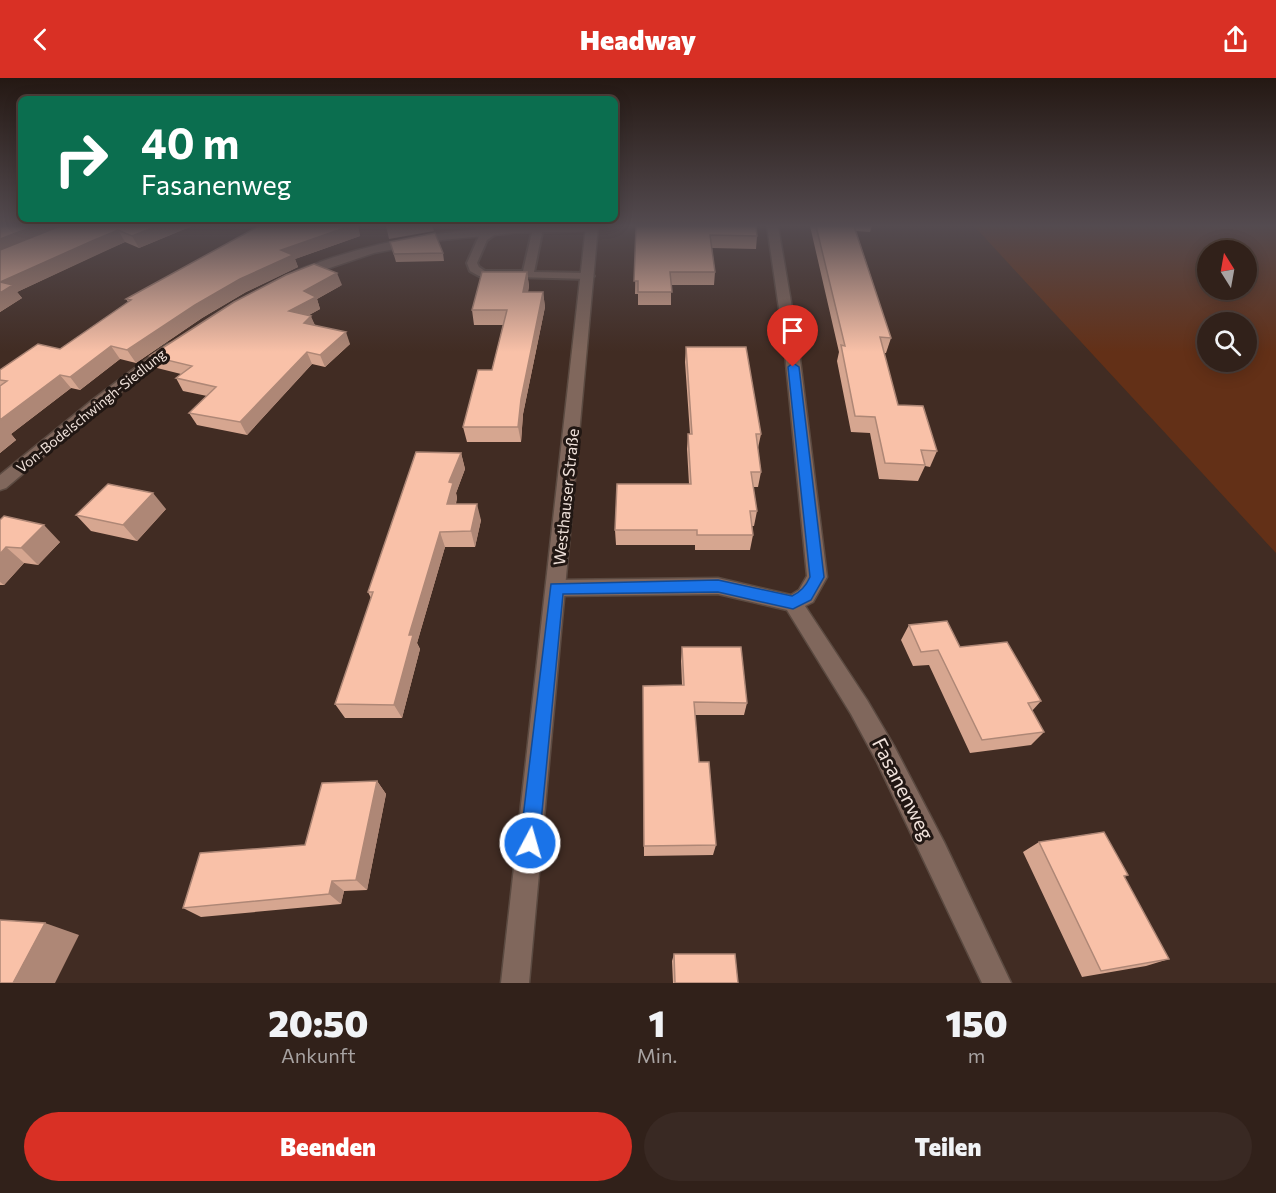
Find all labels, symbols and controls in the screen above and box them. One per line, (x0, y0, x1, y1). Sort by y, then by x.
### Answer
icon: back (24, 23, 57, 56)
text: Headway (580, 23, 696, 56)
icon: share (1219, 23, 1252, 56)
text: 40 m (141, 116, 239, 168)
icon: right (42, 120, 120, 198)
text: Fasanenweg (141, 168, 291, 201)
north arrow (1197, 240, 1257, 300)
map controls (1197, 240, 1257, 372)
pin (767, 305, 818, 367)
button: search (1197, 312, 1257, 372)
icon: arrive (776, 314, 809, 347)
street label: Von-Bodelschwingh-Siedlung (13, 345, 169, 476)
street label: Westhauser Straße (549, 428, 582, 566)
street label: Fasanenweg (868, 733, 940, 844)
position arrow (498, 811, 562, 875)
text: 20:50 (268, 1000, 368, 1044)
text: 1 (649, 1000, 665, 1044)
text: 150 (946, 1000, 1008, 1044)
text: Ankunft (281, 1043, 356, 1067)
text: Min. (637, 1043, 677, 1067)
text: m (968, 1043, 985, 1067)
button: Beenden (24, 1112, 632, 1181)
button: Teilen (644, 1112, 1252, 1181)

